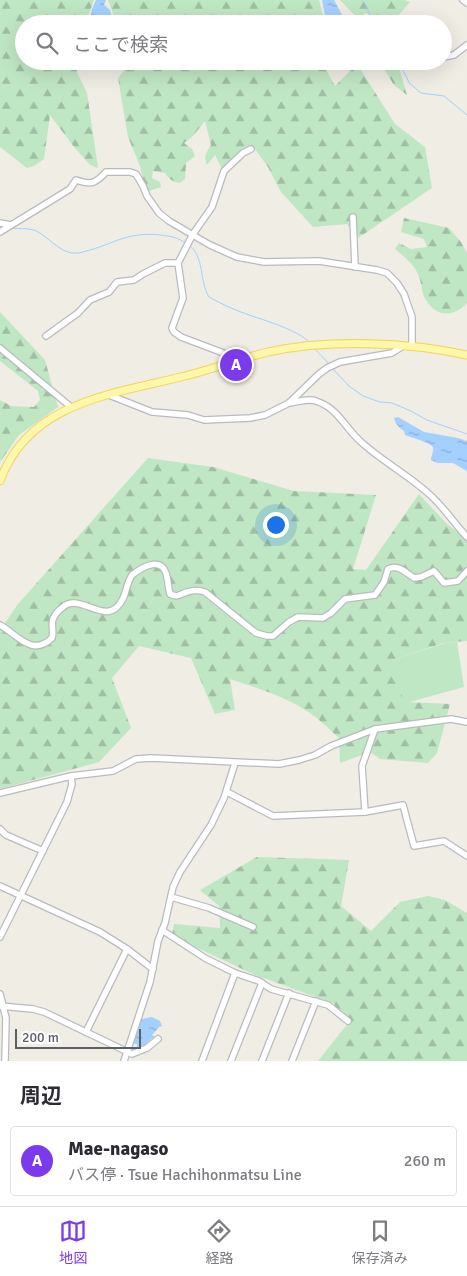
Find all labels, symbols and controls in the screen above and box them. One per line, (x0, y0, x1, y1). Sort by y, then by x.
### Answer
search box (15, 15, 452, 70)
icon: search (33, 29, 61, 57)
text: ここで検索 (73, 33, 168, 57)
pin: A (220, 346, 252, 384)
your location (263, 512, 289, 538)
scale bar (15, 1026, 141, 1049)
text: 200 m (22, 1029, 59, 1046)
text: 周辺 (20, 1083, 62, 1109)
text: Mae-nagaso (68, 1137, 168, 1161)
text: A (32, 1151, 42, 1171)
text: 260 m (404, 1151, 446, 1171)
text: バス停 · Tsue Hachihonmatsu Line (68, 1165, 302, 1185)
tab: 地図 (59, 1217, 87, 1267)
tab: 経路 (205, 1217, 233, 1267)
tab: 保存済み (352, 1217, 408, 1267)

